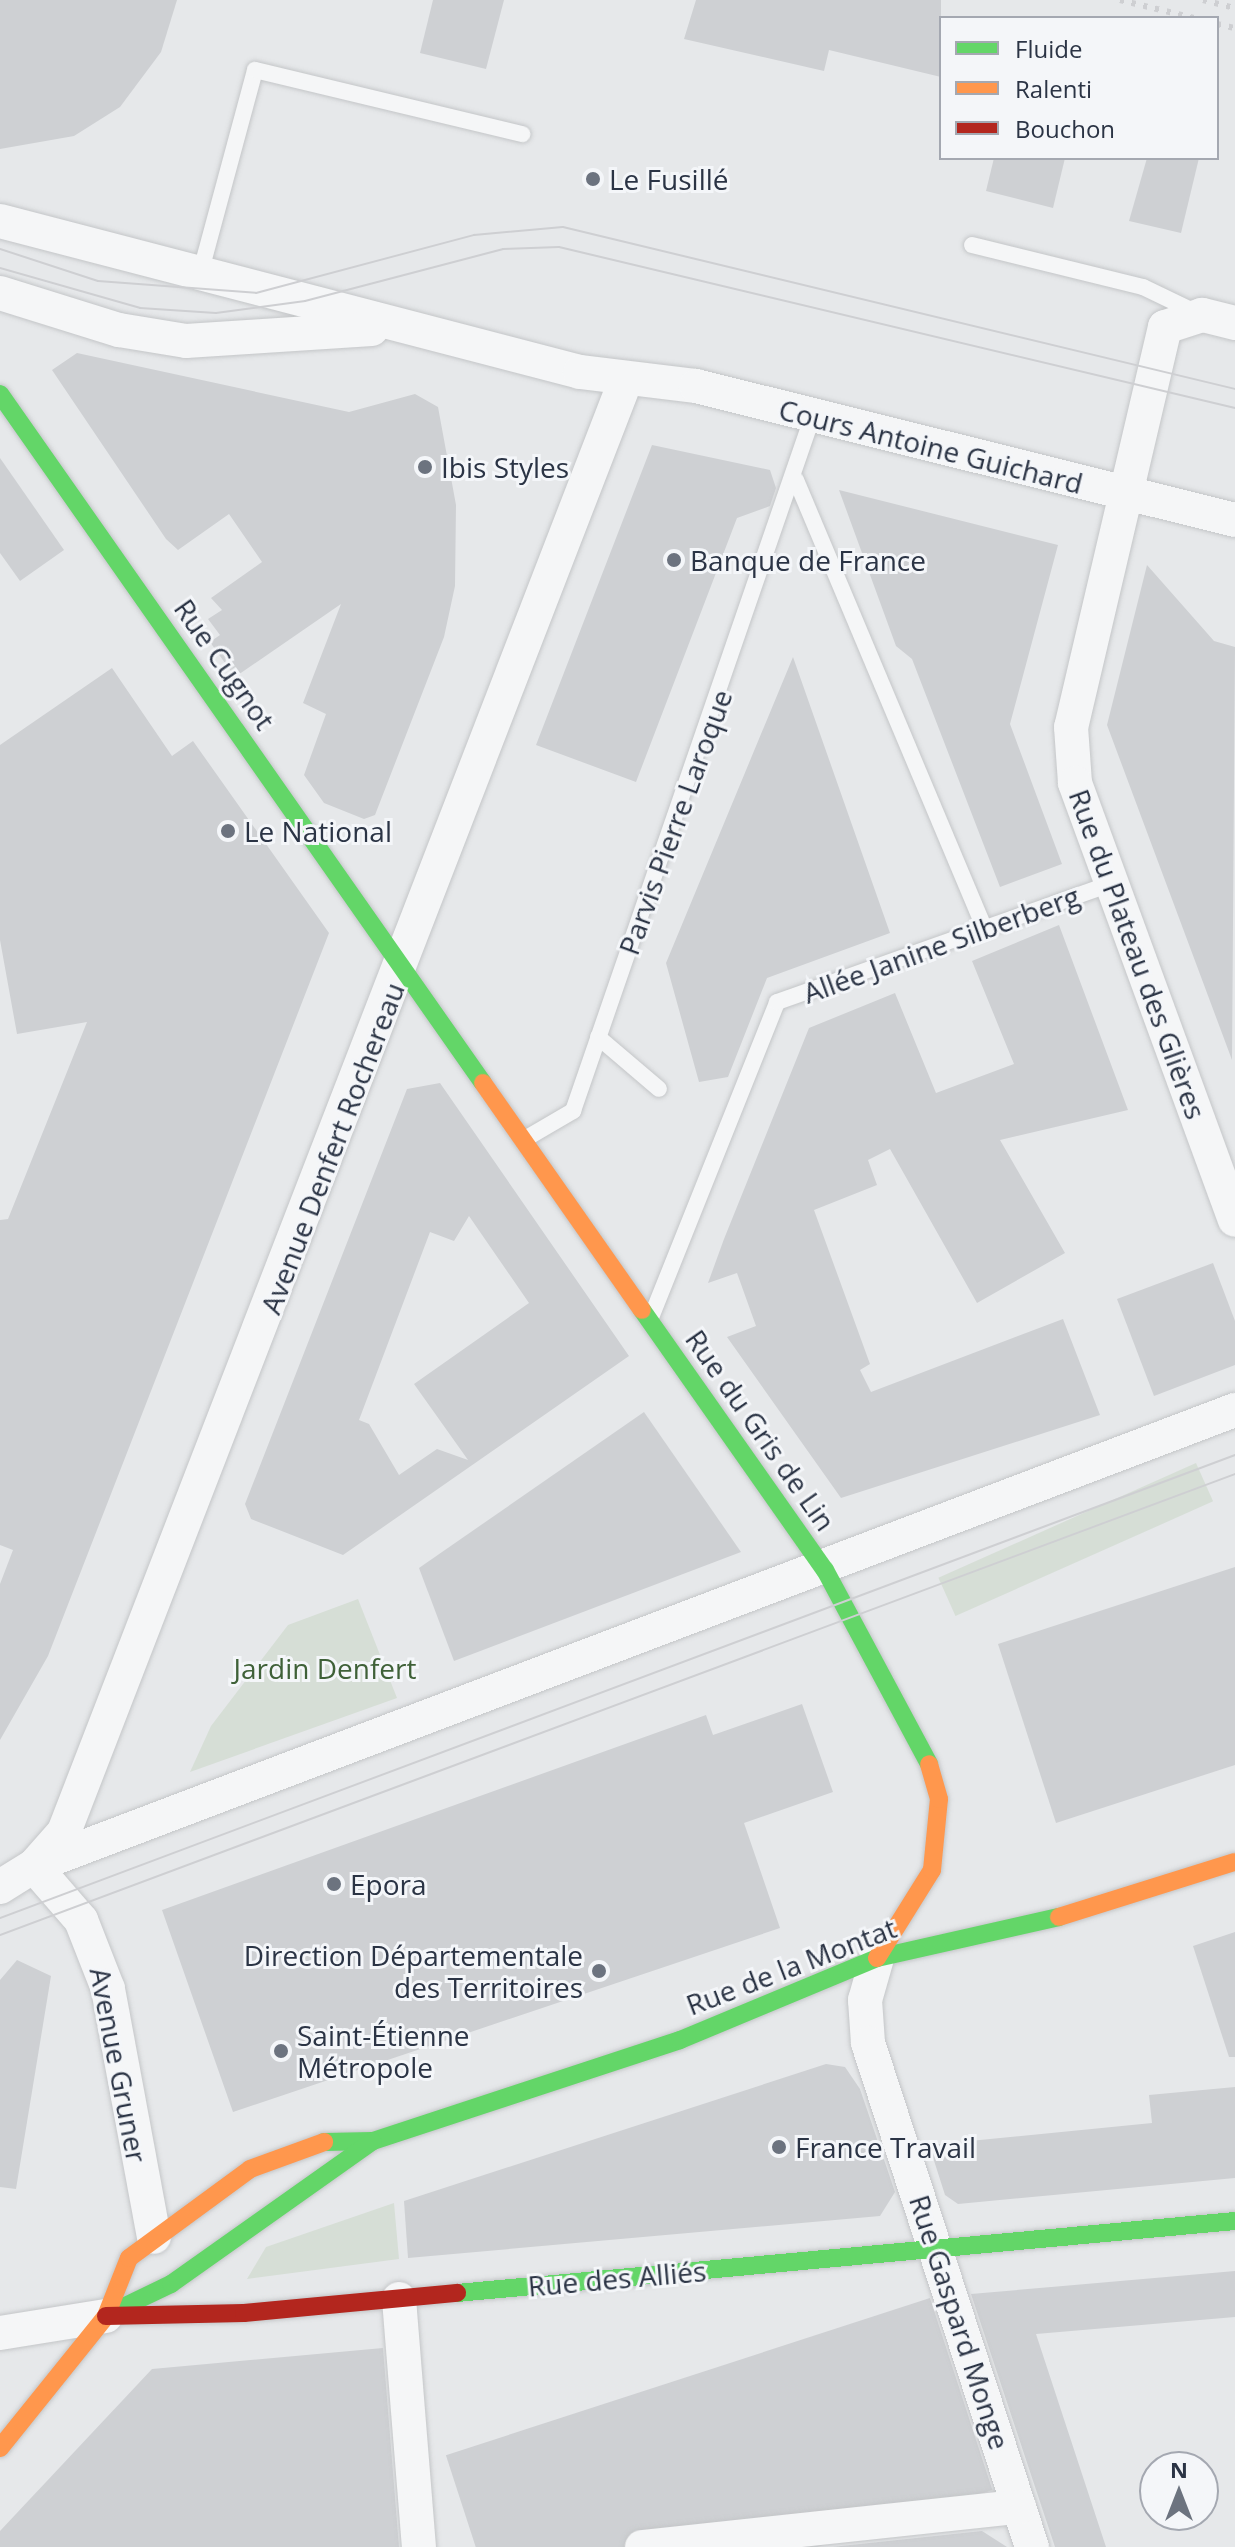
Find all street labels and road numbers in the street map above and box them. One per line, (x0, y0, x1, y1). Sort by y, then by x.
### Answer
street label: Cours Antoine Guichard (776, 392, 1086, 500)
street label: Rue Cugnot (168, 592, 282, 736)
street label: Parvis Pierre Laroque (611, 685, 739, 959)
street label: Rue du Plateau des Glières (1063, 785, 1213, 1123)
street label: Allée Janine Silberberg (798, 878, 1084, 1010)
street label: Avenue Denfert Rochereau (253, 978, 411, 1318)
street label: Rue du Gris de Lin (679, 1323, 843, 1537)
street label: Rue de la Montat (681, 1911, 901, 2021)
street label: Avenue Gruner (84, 1965, 154, 2165)
street label: Rue Gaspard Monge (903, 2191, 1017, 2453)
street label: Rue des Alliés (526, 2253, 708, 2303)

